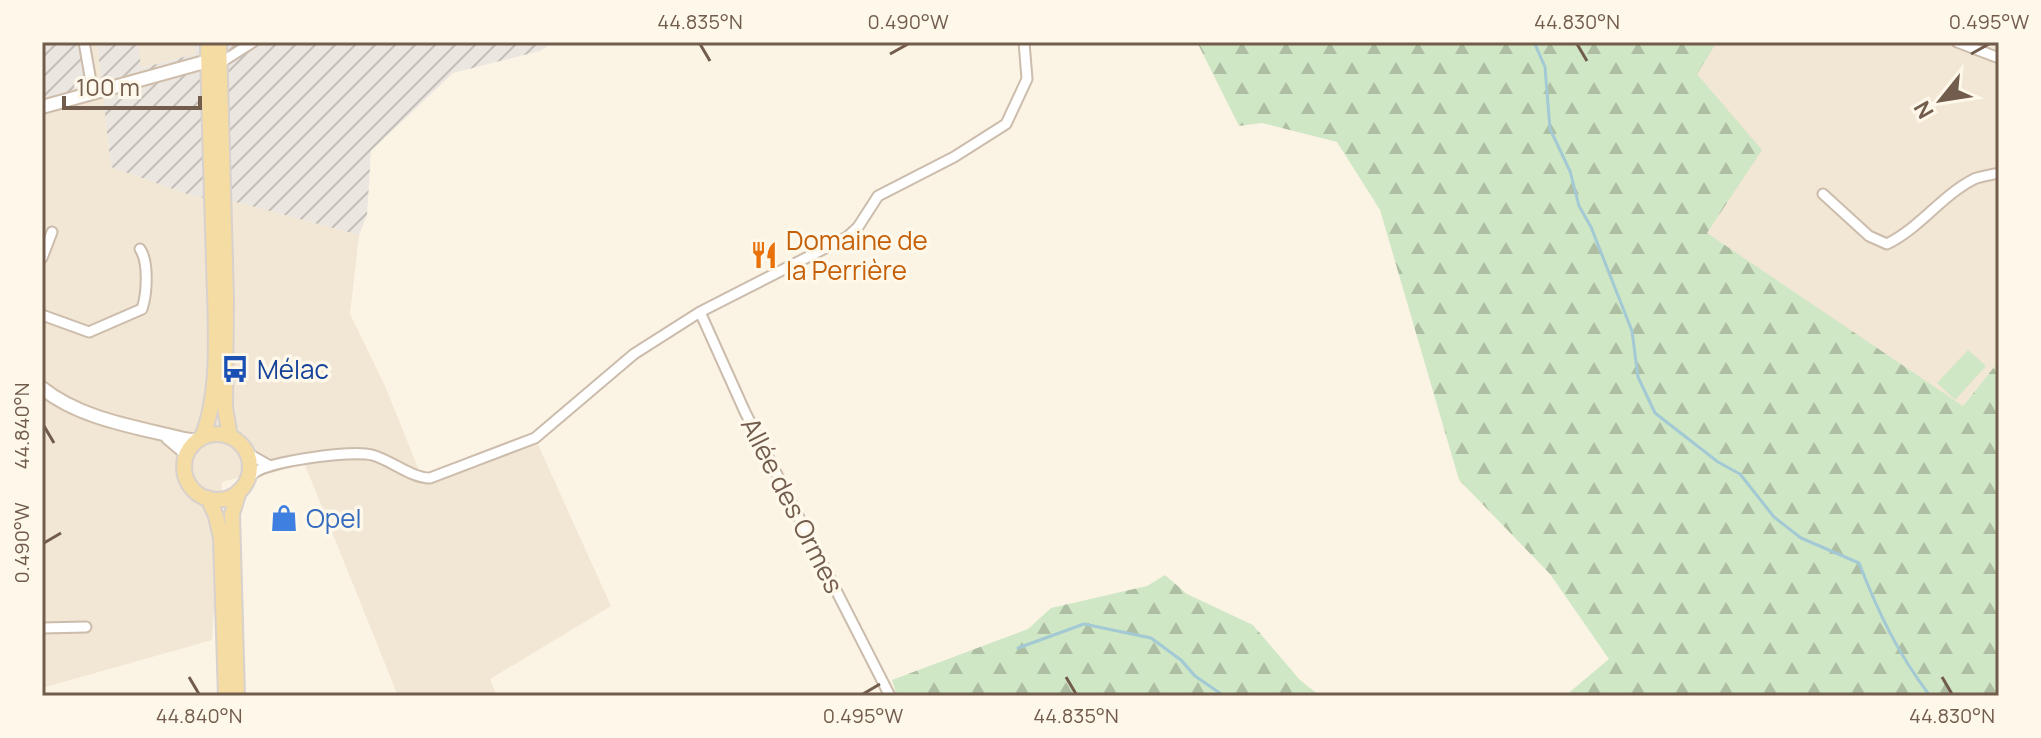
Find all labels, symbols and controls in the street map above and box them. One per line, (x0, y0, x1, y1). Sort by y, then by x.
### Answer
text: 44.835°N (657, 8, 743, 35)
text: 0.490°W (867, 8, 949, 35)
text: 44.830°N (1534, 8, 1620, 35)
text: 0.495°W (1949, 8, 2030, 35)
scale bar (64, 60, 200, 110)
north arrow (1901, 60, 1981, 140)
text: 100 m (76, 70, 140, 103)
text: N (1907, 96, 1941, 124)
place label: Domaine de la Perrière (786, 222, 928, 288)
restaurant icon: Domaine de la Perrière (749, 240, 779, 270)
place label: Mélac (257, 351, 329, 387)
bus stop icon: Mélac (220, 354, 250, 384)
text: 44.840°N (8, 383, 35, 469)
street label: Allée des Ormes (733, 411, 853, 599)
place label: Opel (306, 500, 361, 536)
text: 0.490°W (8, 502, 35, 584)
shop icon: Opel (269, 503, 299, 533)
text: 44.840°N (156, 702, 242, 729)
text: 0.495°W (823, 702, 904, 729)
text: 44.835°N (1033, 702, 1119, 729)
text: 44.830°N (1909, 702, 1995, 729)

